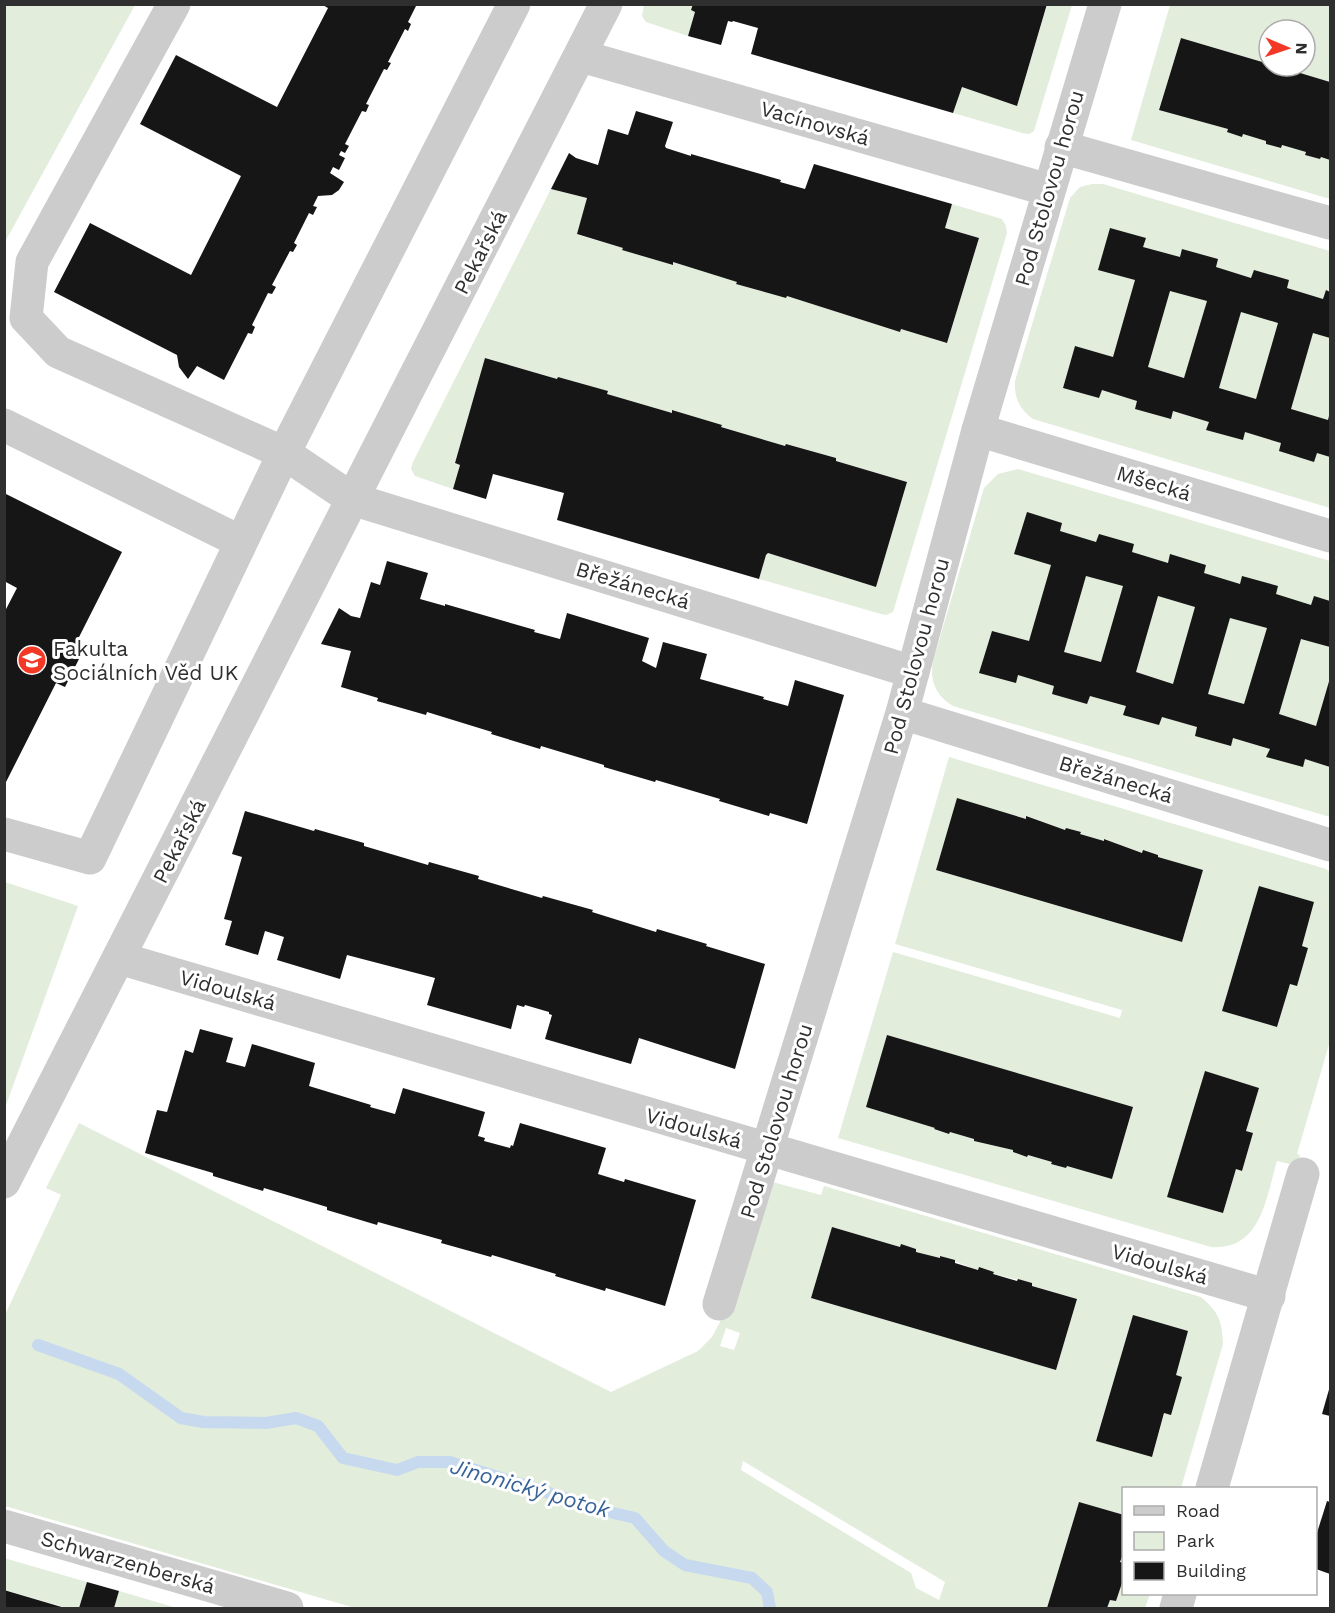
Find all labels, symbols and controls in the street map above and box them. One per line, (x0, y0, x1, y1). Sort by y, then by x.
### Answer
north arrow (1257, 18, 1317, 78)
text: N (1292, 42, 1311, 55)
street label: Pod Stolovou horou (1009, 87, 1089, 289)
street label: Vacínovská (757, 95, 873, 151)
street label: Pekařská (448, 206, 512, 298)
street label: Mšecká (1114, 460, 1194, 506)
street label: Pod Stolovou horou (878, 555, 954, 757)
street label: Břežánecká (573, 556, 693, 614)
place label: Fakulta Sociálních Věd UK (53, 636, 238, 685)
school or university icon: Fakulta Sociálních Věd UK (16, 644, 48, 676)
street label: Břežánecká (1056, 750, 1176, 808)
street label: Pekařská (147, 795, 211, 887)
street label: Vidoulská (177, 964, 279, 1016)
street label: Pod Stolovou horou (734, 1021, 818, 1221)
street label: Vidoulská (643, 1102, 745, 1154)
street label: Vidoulská (1109, 1238, 1211, 1290)
water label: Jinonický potok (447, 1453, 614, 1523)
legend (1122, 1487, 1317, 1595)
text: Road (1176, 1500, 1220, 1521)
street label: Schwarzenberská (38, 1525, 218, 1599)
text: Park (1176, 1530, 1215, 1551)
text: Building (1176, 1560, 1246, 1581)

